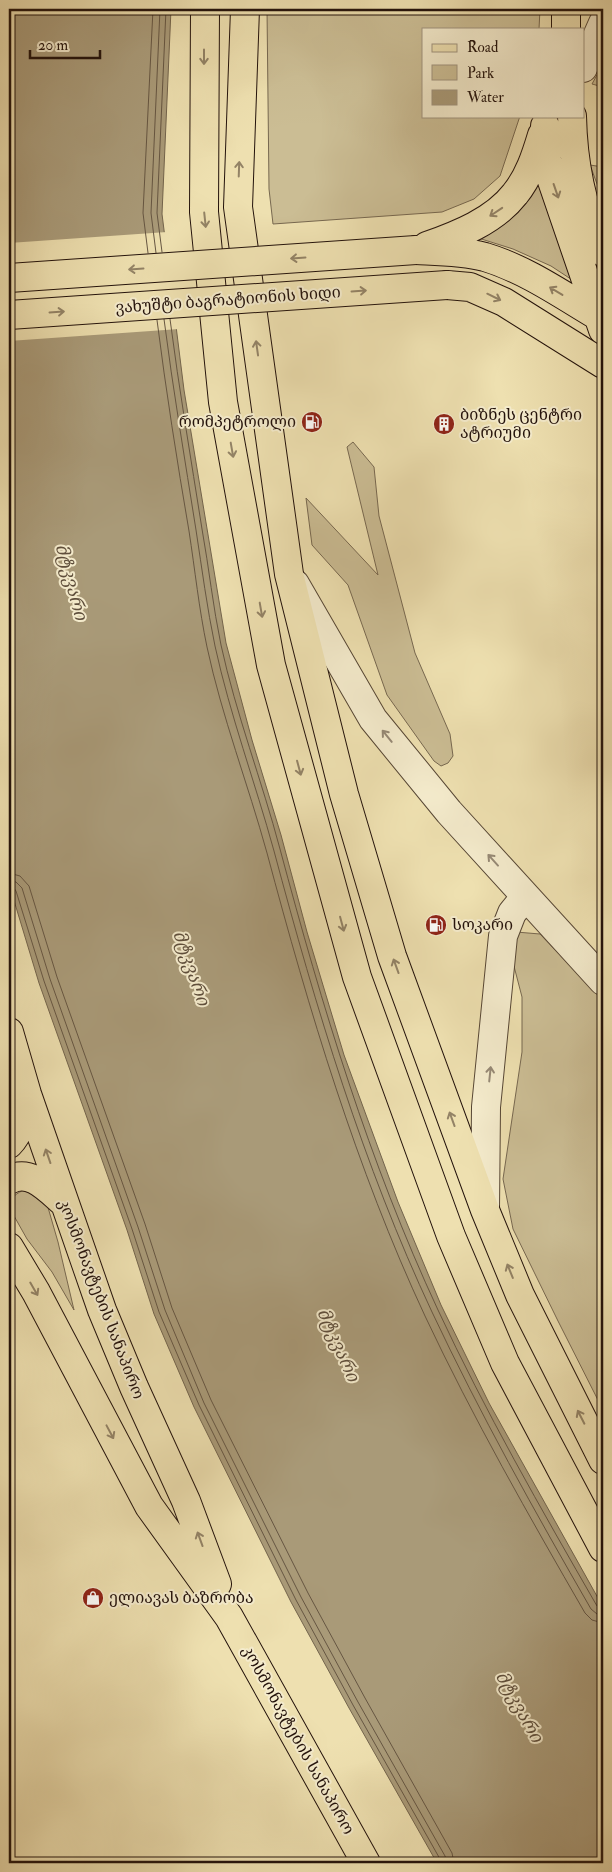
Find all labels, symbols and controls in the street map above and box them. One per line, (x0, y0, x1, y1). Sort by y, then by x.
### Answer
scale bar (30, 28, 100, 60)
legend (422, 28, 584, 118)
text: 20 m (38, 36, 68, 55)
text: Road (467, 38, 499, 57)
one-way arrow (199, 49, 209, 65)
text: Park (467, 64, 494, 83)
text: Water (466, 88, 504, 107)
one-way arrow (234, 161, 244, 178)
one-way arrow (552, 183, 561, 198)
one-way arrow (489, 207, 503, 217)
one-way arrow (200, 212, 209, 228)
one-way arrow (290, 254, 306, 263)
one-way arrow (128, 265, 144, 274)
street label: ვახუშტი ბაგრატიონის ხიდი (115, 282, 341, 318)
one-way arrow (550, 285, 564, 295)
one-way arrow (351, 286, 367, 296)
one-way arrow (486, 293, 501, 302)
one-way arrow (49, 307, 65, 317)
one-way arrow (252, 340, 262, 356)
place label: ბიზნეს ცენტრი ატრიუმი (460, 405, 582, 443)
fuel station icon: რომპეტროლი (300, 410, 324, 434)
place label: რომპეტროლი (179, 412, 296, 432)
building icon: ბიზნეს ცენტრი ატრიუმი (432, 412, 456, 436)
one-way arrow (227, 441, 237, 457)
water label: მტკვარი (50, 541, 93, 624)
one-way arrow (256, 601, 266, 617)
one-way arrow (382, 730, 393, 743)
one-way arrow (295, 759, 304, 775)
one-way arrow (487, 854, 498, 867)
fuel station icon: სოკარი (424, 913, 448, 937)
place label: სოკარი (452, 915, 513, 935)
one-way arrow (338, 916, 347, 932)
water label: მტკვარი (167, 927, 215, 1010)
one-way arrow (391, 959, 400, 975)
one-way arrow (485, 1066, 494, 1082)
one-way arrow (447, 1112, 456, 1127)
one-way arrow (42, 1148, 52, 1164)
street label: კოსმონავტების სანაპირო (54, 1196, 148, 1402)
one-way arrow (505, 1264, 514, 1279)
one-way arrow (29, 1281, 39, 1295)
water label: მტკვარი (312, 1305, 365, 1387)
one-way arrow (575, 1410, 585, 1425)
one-way arrow (105, 1425, 115, 1440)
one-way arrow (195, 1532, 204, 1547)
shop icon: ელიავას ბაზრობა (81, 1586, 105, 1610)
place label: ელიავას ბაზრობა (109, 1588, 254, 1608)
street label: კოსმონავტების სანაპირო (238, 1642, 358, 1838)
water label: მტკვარი (490, 1667, 549, 1748)

